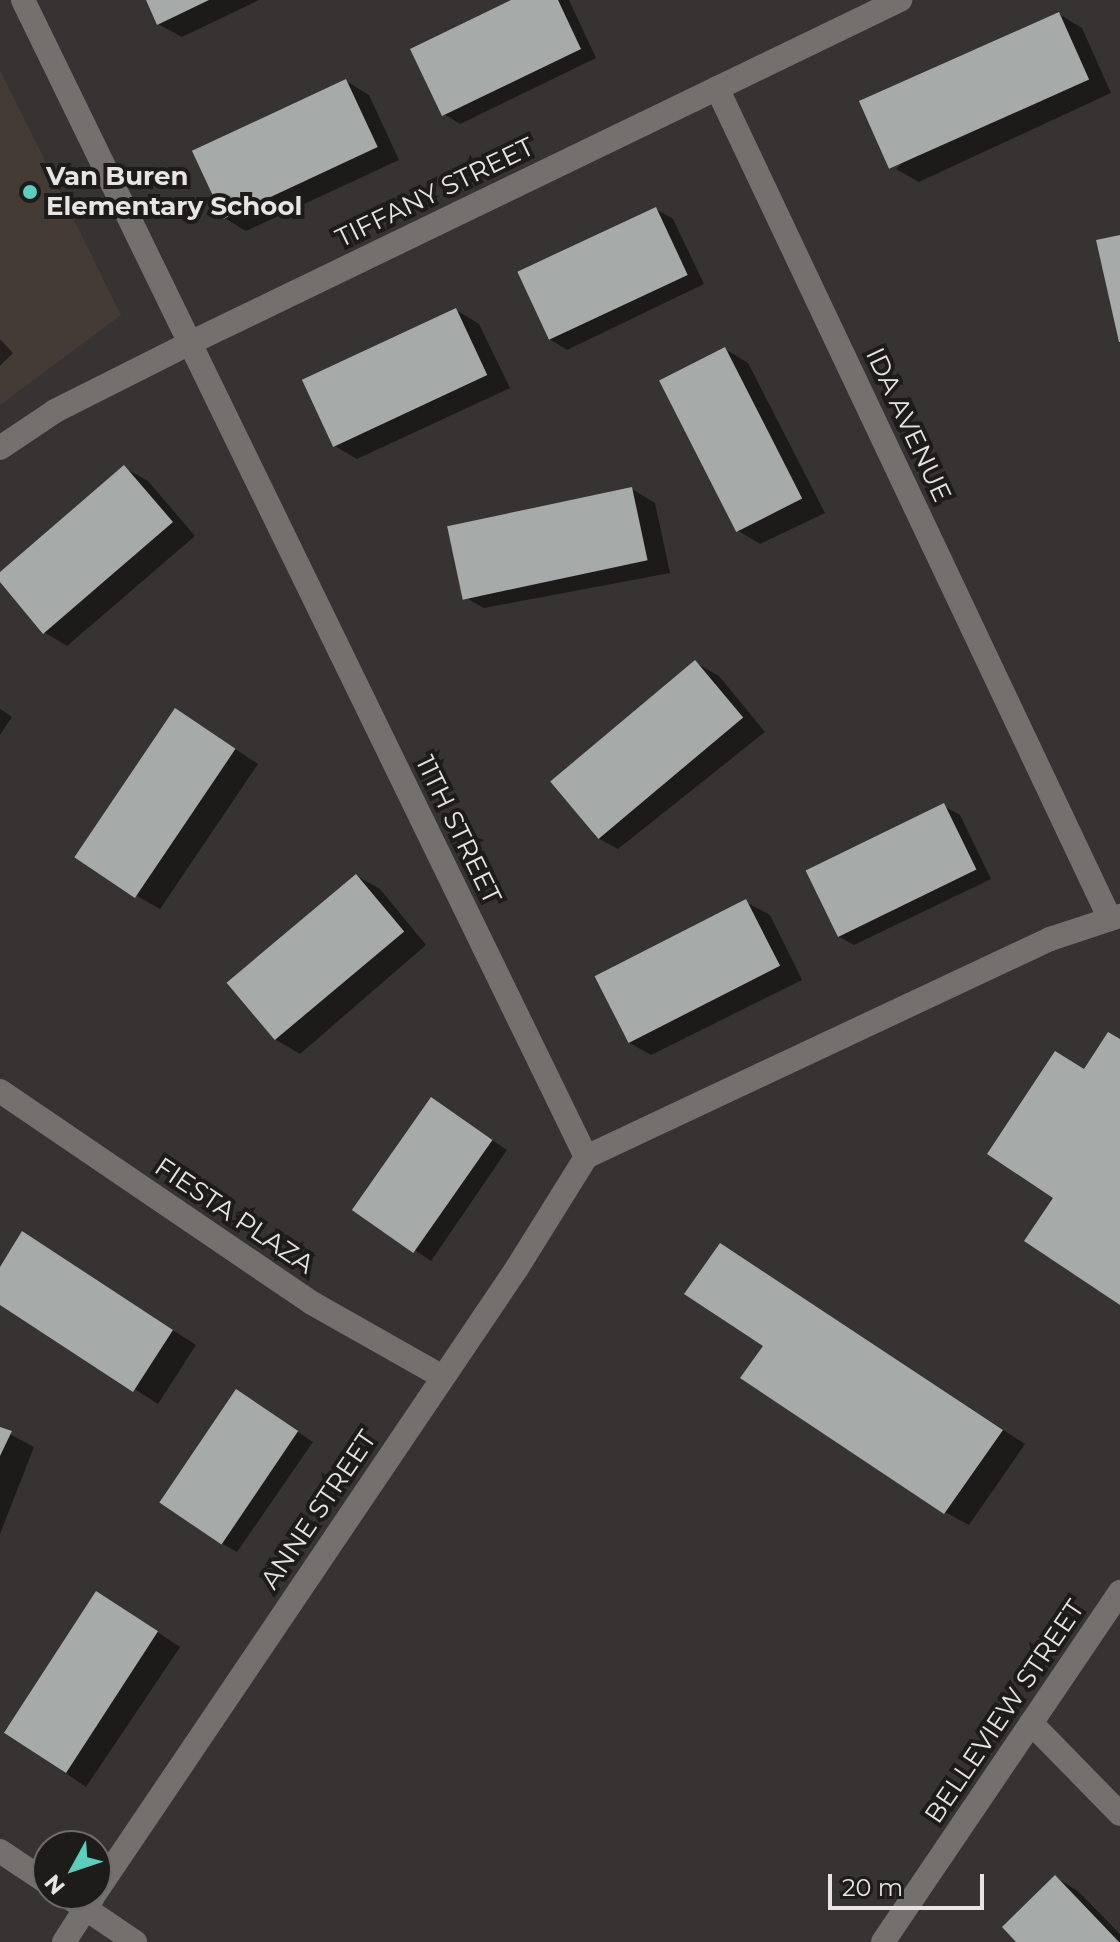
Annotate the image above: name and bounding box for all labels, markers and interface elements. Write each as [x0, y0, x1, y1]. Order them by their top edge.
street label: TIFFANY STREET [331, 131, 539, 255]
place label: Van Buren Elementary School [46, 161, 302, 222]
marker: Van Buren Elementary School [21, 183, 39, 201]
street label: IDA AVENUE [859, 343, 957, 507]
street label: 11TH STREET [409, 751, 507, 909]
street label: FIESTA PLAZA [149, 1151, 319, 1281]
street label: ANNE STREET [255, 1425, 383, 1595]
street label: BELLEVIEW STREET [919, 1595, 1091, 1829]
north arrow [32, 1830, 112, 1910]
scale bar [832, 1858, 988, 1908]
text: N [39, 1869, 71, 1900]
text: 20 m [842, 1873, 903, 1902]

